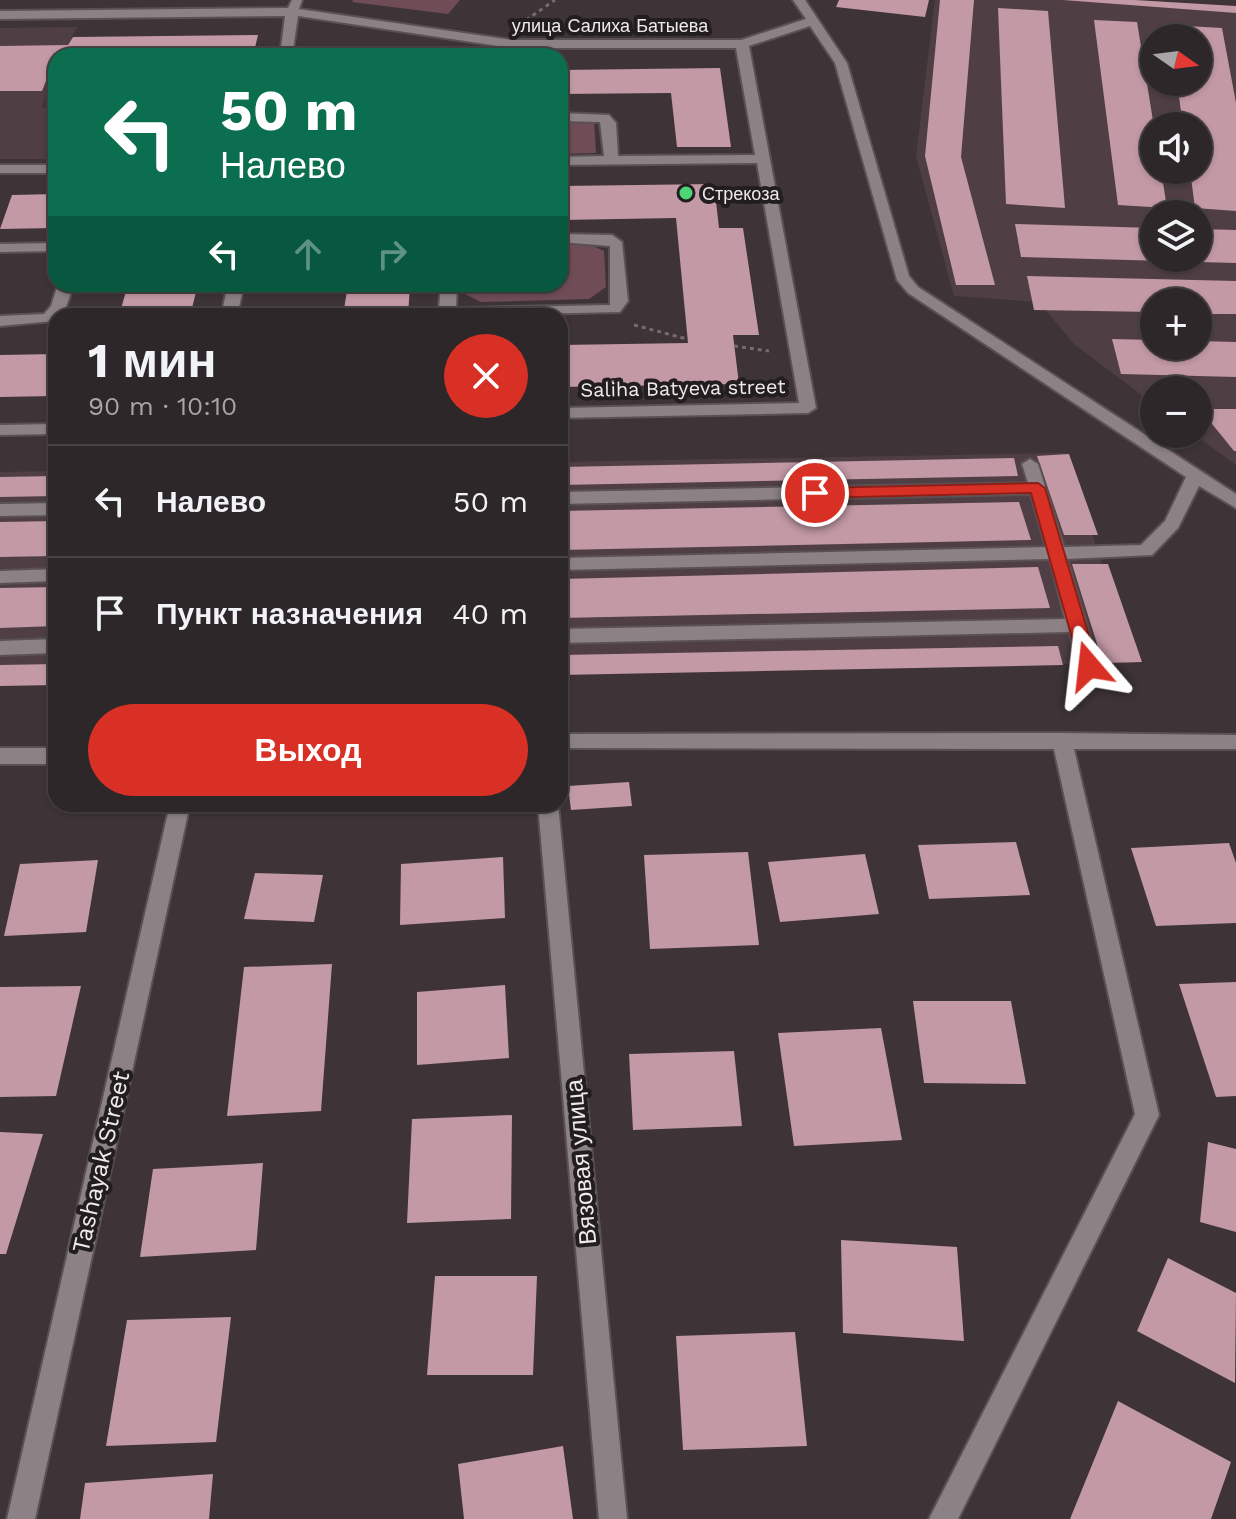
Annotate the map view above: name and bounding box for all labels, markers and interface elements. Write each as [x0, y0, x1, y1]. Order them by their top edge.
street label: улица Салиха Батыева [512, 15, 709, 36]
north arrow [1140, 24, 1212, 96]
map controls [1140, 24, 1212, 448]
text: 50 m [220, 78, 357, 144]
icon: left [88, 80, 192, 184]
button: sound [1140, 112, 1212, 184]
text: Налево [220, 145, 346, 187]
place label: Стрекоза [702, 183, 780, 204]
marker: Стрекоза [677, 184, 695, 202]
button: layers [1140, 200, 1212, 272]
icon: left [202, 232, 246, 276]
icon: ahead [286, 232, 330, 276]
icon: right [370, 232, 414, 276]
button: + [1140, 288, 1212, 360]
text: 1 мин [88, 332, 216, 389]
button: close [444, 334, 528, 418]
street label: Saliha Batyeva street [580, 374, 786, 402]
button: − [1140, 376, 1212, 448]
text: 90 m · 10:10 [88, 391, 237, 421]
pin [781, 459, 849, 527]
icon: arrive [793, 471, 837, 515]
icon: left [88, 479, 132, 523]
text: Налево [156, 484, 266, 519]
text: 50 m [453, 484, 528, 519]
icon: arrive [88, 591, 132, 635]
text: Пункт назначения [156, 596, 423, 631]
text: 40 m [452, 596, 528, 631]
position arrow [1047, 624, 1131, 708]
button: Выход [88, 704, 528, 796]
street label: Tashayak Street [67, 1069, 135, 1255]
street label: Вязовая улица [560, 1078, 602, 1246]

